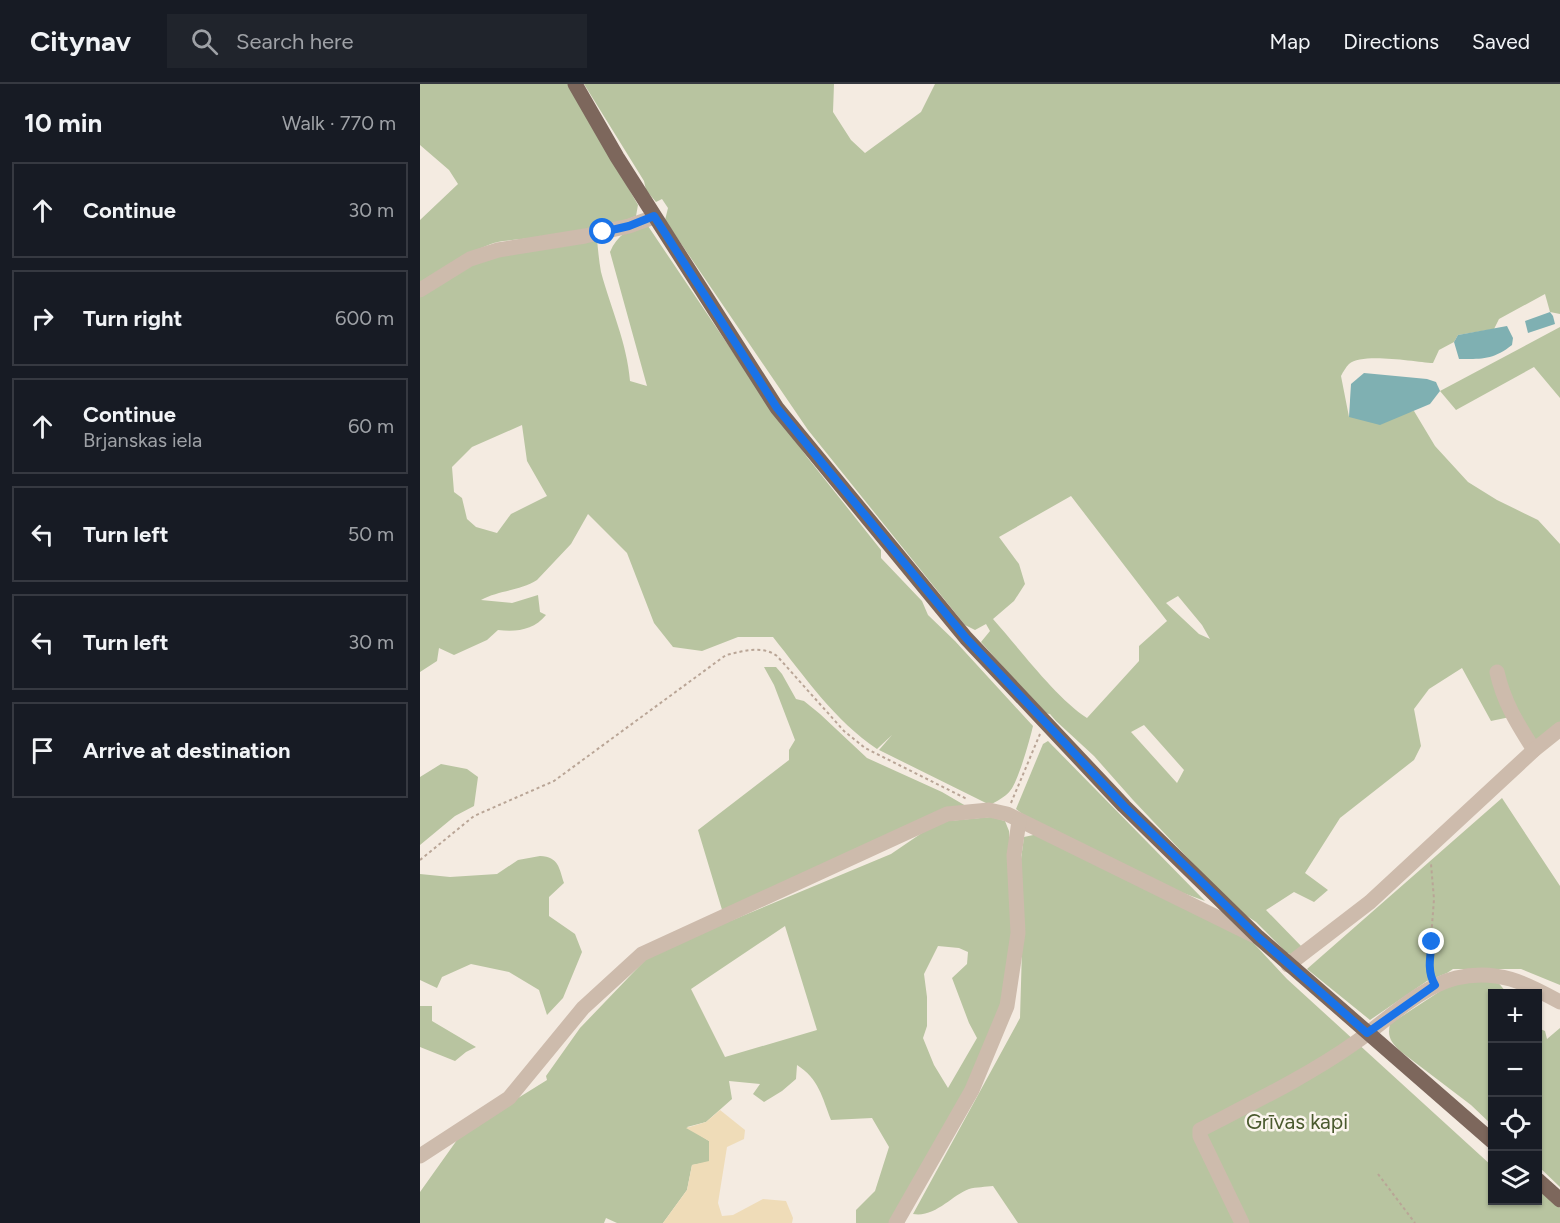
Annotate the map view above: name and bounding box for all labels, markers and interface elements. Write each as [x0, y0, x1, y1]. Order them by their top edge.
search box [167, 14, 587, 68]
text: Citynav [30, 24, 131, 58]
icon: search [188, 25, 221, 58]
text: Search here [236, 28, 354, 55]
text: Map [1269, 29, 1310, 54]
text: Directions [1343, 29, 1439, 54]
text: Saved [1472, 29, 1530, 54]
text: 10 min [24, 107, 102, 139]
text: Walk · 770 m [282, 111, 396, 135]
icon: ahead [26, 194, 59, 227]
text: Continue [83, 197, 176, 224]
text: 30 m [348, 198, 394, 222]
route start [589, 218, 615, 244]
icon: right [26, 302, 59, 335]
text: Turn right [83, 305, 182, 332]
text: 600 m [335, 306, 394, 330]
text: Continue [83, 401, 176, 428]
icon: ahead [26, 410, 59, 443]
text: 60 m [348, 414, 394, 438]
text: Brjanskas iela [83, 428, 202, 452]
icon: left [26, 518, 59, 551]
text: Turn left [83, 521, 169, 548]
text: 50 m [348, 522, 394, 546]
icon: left [26, 626, 59, 659]
text: Turn left [83, 629, 169, 656]
text: 30 m [348, 630, 394, 654]
icon: arrive [26, 734, 59, 767]
text: Arrive at destination [83, 737, 291, 764]
route end [1418, 928, 1444, 954]
map controls [1488, 989, 1542, 1205]
button: + [1488, 989, 1542, 1043]
button: − [1488, 1043, 1542, 1097]
button: locate [1488, 1097, 1542, 1151]
park label: Grīvas kapi [1246, 1109, 1348, 1134]
button: layers [1488, 1151, 1542, 1205]

